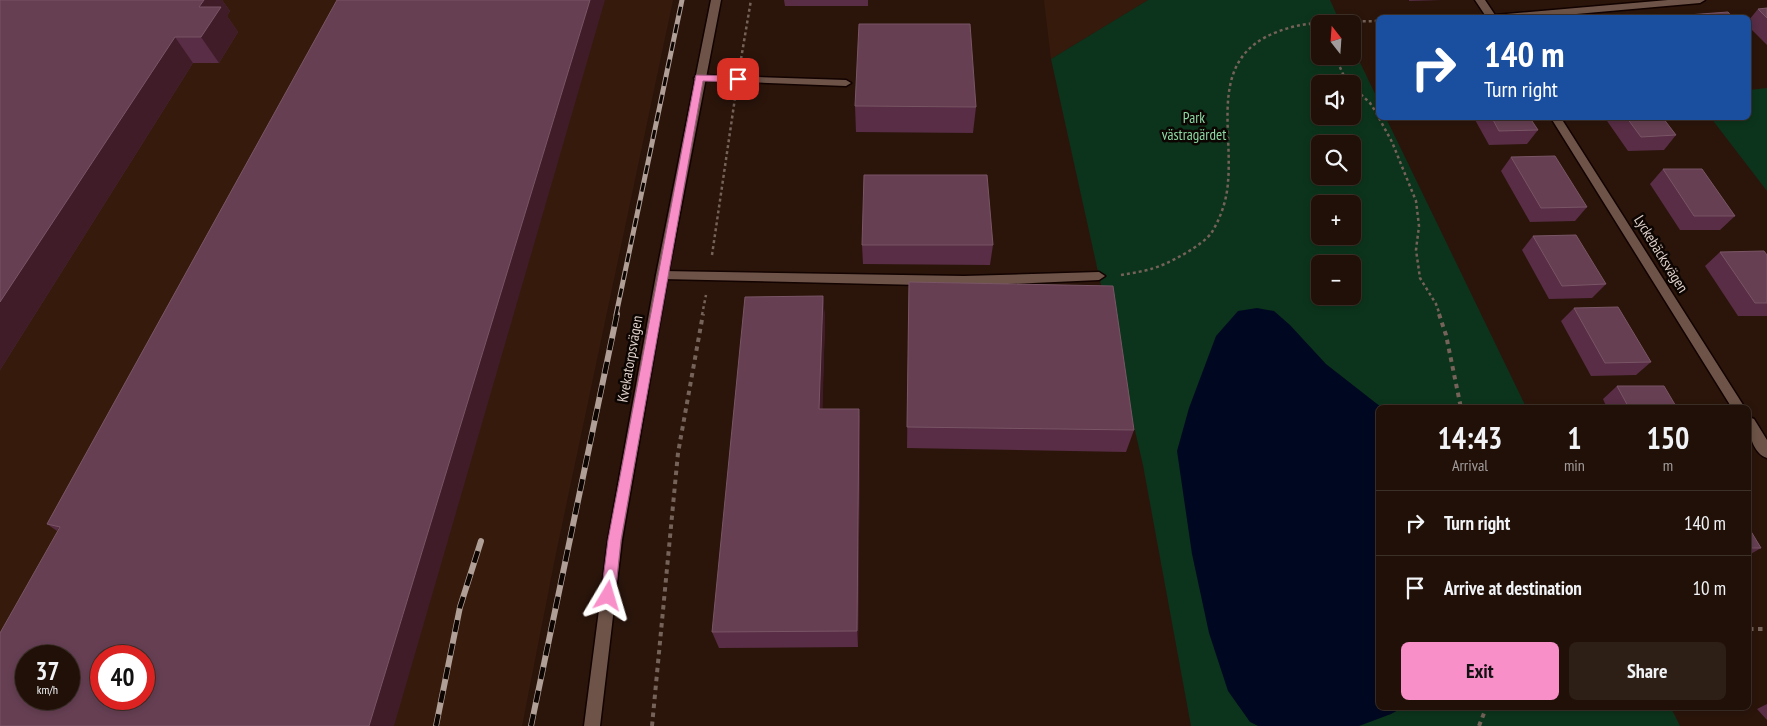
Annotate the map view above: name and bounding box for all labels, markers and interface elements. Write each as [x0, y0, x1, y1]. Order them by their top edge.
north arrow [1311, 15, 1361, 65]
map controls [1311, 15, 1361, 305]
text: 140 m [1484, 31, 1565, 77]
icon: right [1401, 35, 1466, 100]
pin [717, 58, 759, 100]
icon: arrive [724, 65, 752, 93]
button: sound [1311, 75, 1361, 125]
text: Turn right [1484, 75, 1558, 103]
park label: Park västragärdet [1162, 108, 1226, 144]
button: search [1311, 135, 1361, 185]
button: + [1311, 195, 1361, 245]
street label: Lyckebäcksvägen [1630, 211, 1693, 296]
button: − [1311, 255, 1361, 305]
street label: Kvekatorpsvägen [613, 314, 646, 404]
text: 14:43 [1438, 418, 1502, 457]
text: 1 [1567, 418, 1582, 457]
text: 150 [1646, 418, 1689, 457]
text: Arrival [1452, 455, 1488, 475]
text: min [1564, 455, 1585, 475]
text: m [1663, 455, 1673, 475]
icon: right [1401, 509, 1429, 537]
text: Turn right [1444, 511, 1510, 535]
text: 140 m [1684, 511, 1726, 535]
position arrow [581, 569, 633, 621]
icon: arrive [1401, 574, 1429, 602]
text: Arrive at destination [1444, 576, 1582, 600]
text: 10 m [1693, 576, 1726, 600]
button: Exit [1401, 642, 1559, 700]
button: Share [1569, 642, 1726, 700]
speed limit sign: 40 [90, 645, 155, 710]
text: 37 [36, 655, 59, 687]
text: km/h [37, 682, 58, 697]

